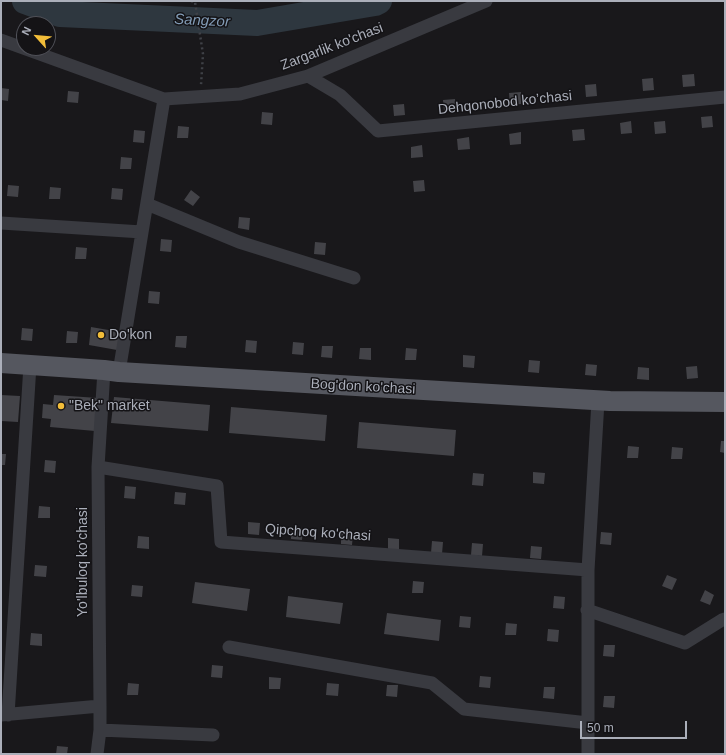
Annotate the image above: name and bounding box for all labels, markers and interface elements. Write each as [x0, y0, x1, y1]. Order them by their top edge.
water label: Sangzor [174, 11, 230, 31]
north arrow [16, 16, 56, 56]
street label: Zargarlik ko'chasi [278, 20, 386, 74]
text: N [19, 25, 33, 37]
street label: Dehqonobod ko’chasi [437, 88, 573, 118]
place label: Do'kon [109, 327, 152, 343]
marker: Do'kon [96, 330, 106, 340]
street label: Bog'don ko'chasi [310, 376, 416, 398]
place label: "Bek" market [69, 398, 150, 414]
marker: "Bek" market [56, 401, 66, 411]
street label: Yo'lbuloq ko'chasi [75, 507, 91, 617]
street label: Qipchoq ko'chasi [264, 521, 372, 545]
scale bar [582, 713, 689, 739]
text: 50 m [587, 721, 614, 735]

